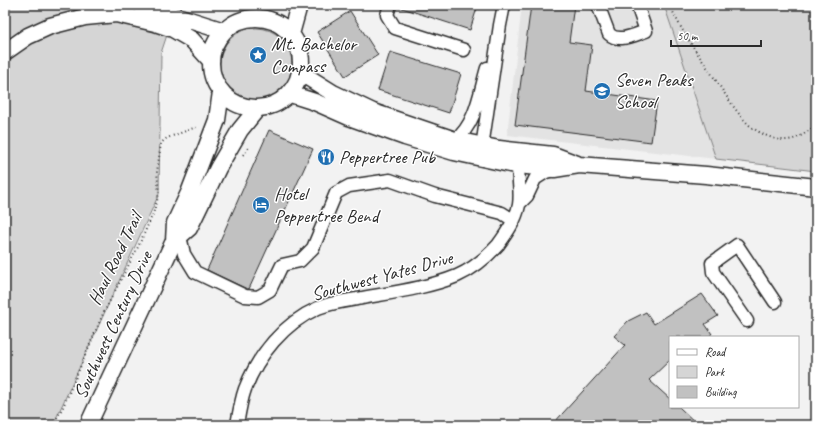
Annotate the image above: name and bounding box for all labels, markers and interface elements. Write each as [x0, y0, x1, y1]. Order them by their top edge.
scale bar [671, 22, 761, 48]
text: 50 m [677, 28, 699, 44]
place label: Mt. Bachelor Compass [271, 32, 358, 78]
place icon: Mt. Bachelor Compass [248, 45, 268, 65]
place label: Seven Peaks School [615, 68, 695, 114]
school or university icon: Seven Peaks School [592, 81, 612, 101]
place label: Peppertree Pub [339, 145, 437, 169]
restaurant icon: Peppertree Pub [316, 147, 336, 167]
place label: Hotel Peppertree Bend [274, 182, 382, 228]
hotel icon: Hotel Peppertree Bend [251, 195, 271, 215]
street label: Haul Road Trail [82, 206, 149, 309]
street label: Southwest Yates Drive [309, 245, 457, 306]
street label: Southwest Century Drive [68, 246, 158, 403]
legend [669, 336, 799, 408]
text: Road [705, 344, 727, 360]
text: Park [705, 364, 726, 380]
text: Building [705, 384, 737, 400]

